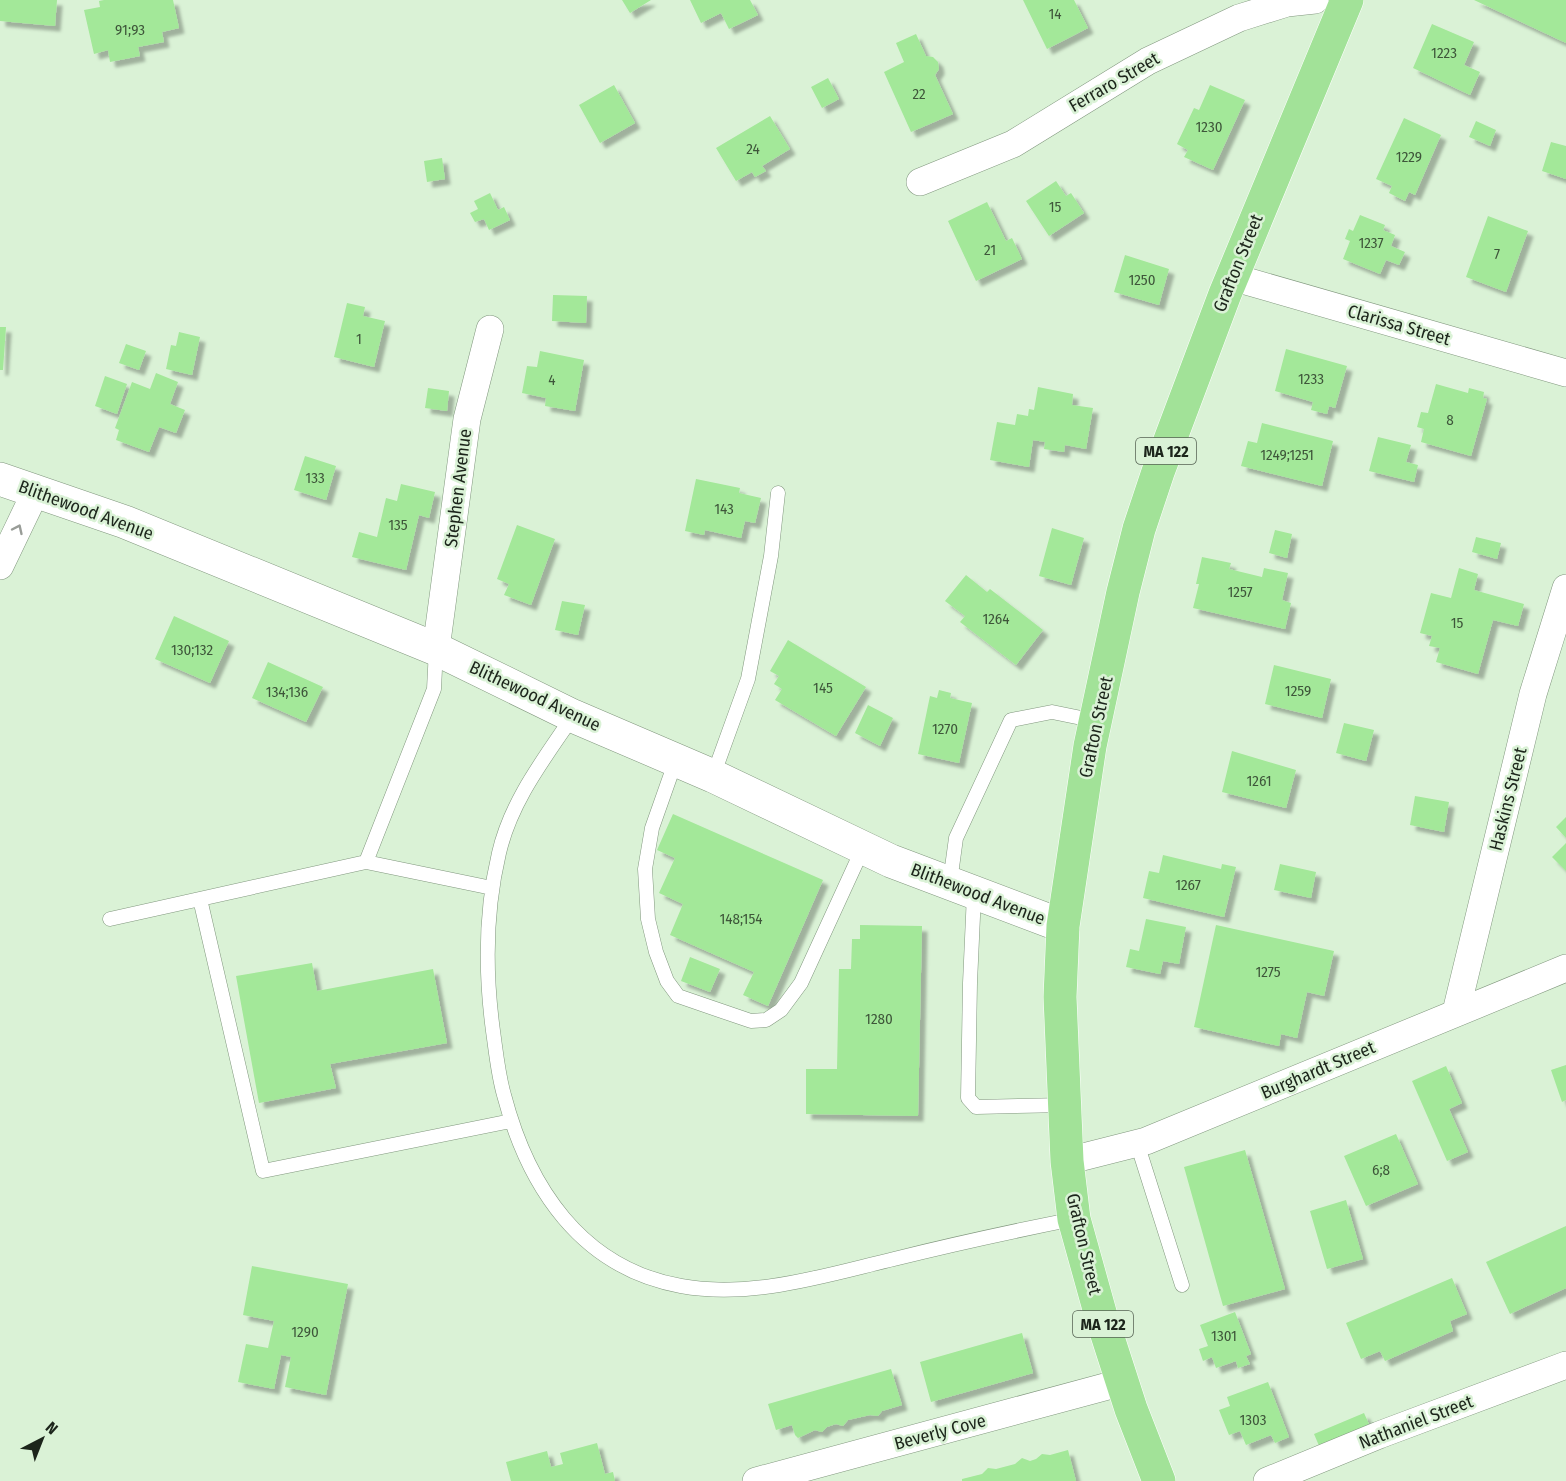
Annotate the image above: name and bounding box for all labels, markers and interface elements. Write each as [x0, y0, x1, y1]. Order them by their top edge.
house number: 14 [1048, 5, 1062, 23]
house number: 91;93 [115, 21, 145, 39]
house number: 1223 [1431, 44, 1457, 62]
street label: Ferraro Street [1065, 47, 1163, 117]
house number: 22 [912, 85, 926, 103]
house number: 1230 [1195, 118, 1223, 136]
house number: 24 [746, 140, 760, 158]
house number: 1229 [1396, 148, 1422, 166]
house number: 15 [1049, 198, 1061, 216]
street label: Grafton Street [1208, 211, 1268, 315]
house number: 1237 [1358, 234, 1384, 252]
house number: 21 [984, 241, 996, 259]
house number: 7 [1494, 245, 1500, 263]
house number: 1250 [1128, 271, 1156, 289]
street label: Clarissa Street [1345, 300, 1453, 350]
house number: 1 [356, 330, 362, 348]
house number: 1233 [1298, 370, 1324, 388]
house number: 4 [548, 371, 556, 389]
house number: 8 [1446, 411, 1454, 429]
street label: Stephen Avenue [440, 427, 476, 548]
road number: MA 122 [1136, 438, 1196, 464]
house number: 1249;1251 [1260, 446, 1314, 464]
house number: 133 [305, 469, 325, 487]
street label: Blithewood Avenue [15, 475, 157, 545]
house number: 143 [714, 500, 734, 518]
house number: 135 [388, 516, 408, 534]
one-way arrow [10, 524, 22, 535]
house number: 1257 [1227, 583, 1253, 601]
house number: 1264 [982, 610, 1010, 628]
house number: 15 [1451, 614, 1463, 632]
house number: 130;132 [171, 641, 213, 659]
street label: Blithewood Avenue [466, 656, 604, 736]
street label: Grafton Street [1074, 674, 1118, 780]
house number: 145 [813, 679, 833, 697]
house number: 1259 [1285, 682, 1311, 700]
house number: 134;136 [266, 683, 308, 701]
house number: 1270 [932, 720, 958, 738]
street label: Haskins Street [1485, 745, 1532, 853]
house number: 1261 [1246, 772, 1272, 790]
street label: Blithewood Avenue [908, 858, 1048, 930]
house number: 1267 [1175, 876, 1201, 894]
house number: 148;154 [719, 910, 763, 928]
house number: 1275 [1255, 963, 1281, 981]
house number: 1280 [865, 1010, 893, 1028]
street label: Burghardt Street [1258, 1036, 1378, 1104]
house number: 6;8 [1372, 1161, 1390, 1179]
street label: Grafton Street [1062, 1191, 1106, 1297]
road number: MA 122 [1073, 1311, 1133, 1337]
house number: 1290 [291, 1323, 319, 1341]
house number: 1301 [1211, 1327, 1237, 1345]
street label: Nathaniel Street [1356, 1390, 1476, 1454]
north arrow [12, 1409, 72, 1469]
street label: Beverly Cove [892, 1409, 988, 1455]
house number: 1303 [1239, 1411, 1267, 1429]
text: N [42, 1418, 62, 1438]

